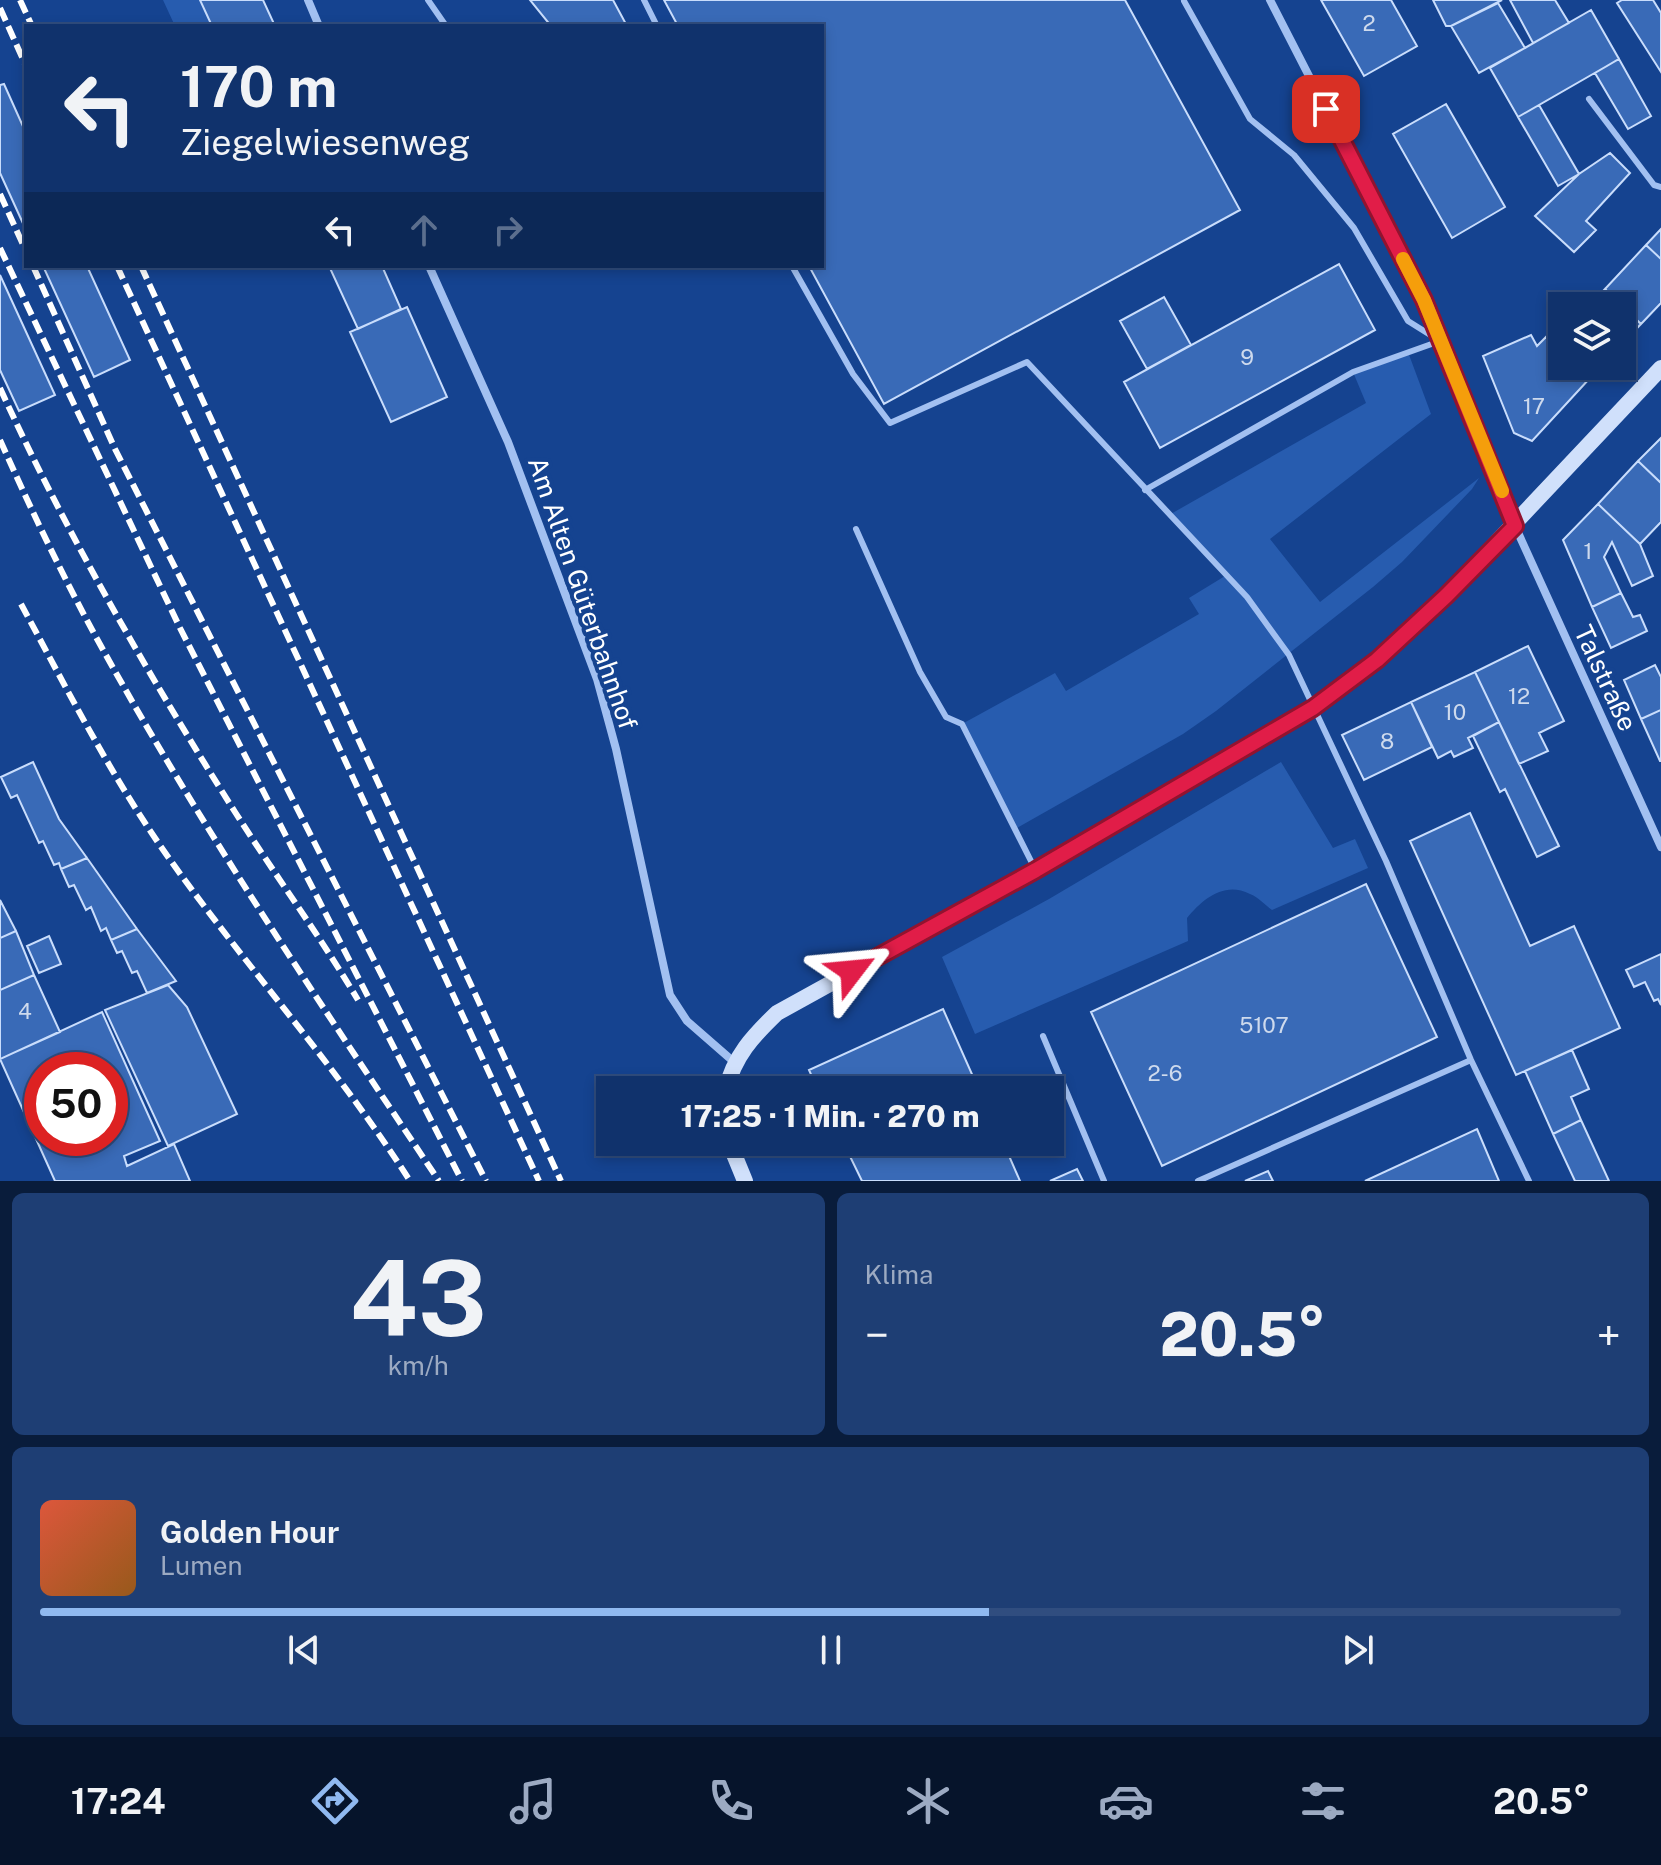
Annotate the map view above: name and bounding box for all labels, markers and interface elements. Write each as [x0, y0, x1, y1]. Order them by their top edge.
house number: 2 [1362, 10, 1376, 36]
text: 170 m [180, 54, 337, 120]
icon: left [48, 56, 152, 160]
pin [1292, 75, 1360, 143]
icon: arrive [1304, 87, 1348, 131]
text: Ziegelwiesenweg [180, 121, 470, 163]
icon: left [318, 208, 362, 252]
icon: ahead [402, 208, 446, 252]
icon: right [486, 208, 530, 252]
map controls [1548, 292, 1636, 380]
button: layers [1548, 292, 1636, 380]
house number: 9 [1240, 344, 1254, 370]
house number: 17 [1523, 393, 1545, 419]
street label: Am Alten Güterbahnhof [522, 453, 644, 733]
house number: 1 [1584, 538, 1592, 564]
street label: Talstraße [1568, 620, 1644, 736]
house number: 12 [1508, 683, 1530, 709]
house number: 10 [1444, 699, 1466, 725]
house number: 8 [1380, 728, 1394, 754]
position arrow [810, 929, 894, 1013]
house number: 4 [18, 998, 32, 1024]
house number: 5107 [1239, 1012, 1289, 1038]
speed limit sign: 50 [24, 1052, 128, 1156]
house number: 2-6 [1147, 1060, 1183, 1086]
text: 17:25 · 1 Min. · 270 m [680, 1098, 980, 1134]
text: 43 [350, 1237, 487, 1359]
text: Klima [865, 1259, 933, 1290]
text: 20.5° [1160, 1299, 1326, 1370]
text: − [865, 1309, 889, 1361]
text: + [1597, 1309, 1621, 1361]
text: km/h [388, 1350, 449, 1381]
text: Golden Hour [160, 1514, 339, 1550]
text: Lumen [160, 1550, 243, 1581]
icon: previous [282, 1628, 326, 1672]
icon: pause [809, 1628, 853, 1672]
icon: next [1336, 1628, 1380, 1672]
icon: directions [307, 1773, 363, 1829]
icon: music [505, 1773, 561, 1829]
icon: phone [703, 1773, 759, 1829]
icon: climate [900, 1773, 956, 1829]
icon: car [1098, 1773, 1154, 1829]
icon: filters [1295, 1773, 1351, 1829]
text: 17:24 [71, 1780, 166, 1822]
text: 20.5° [1493, 1780, 1590, 1822]

